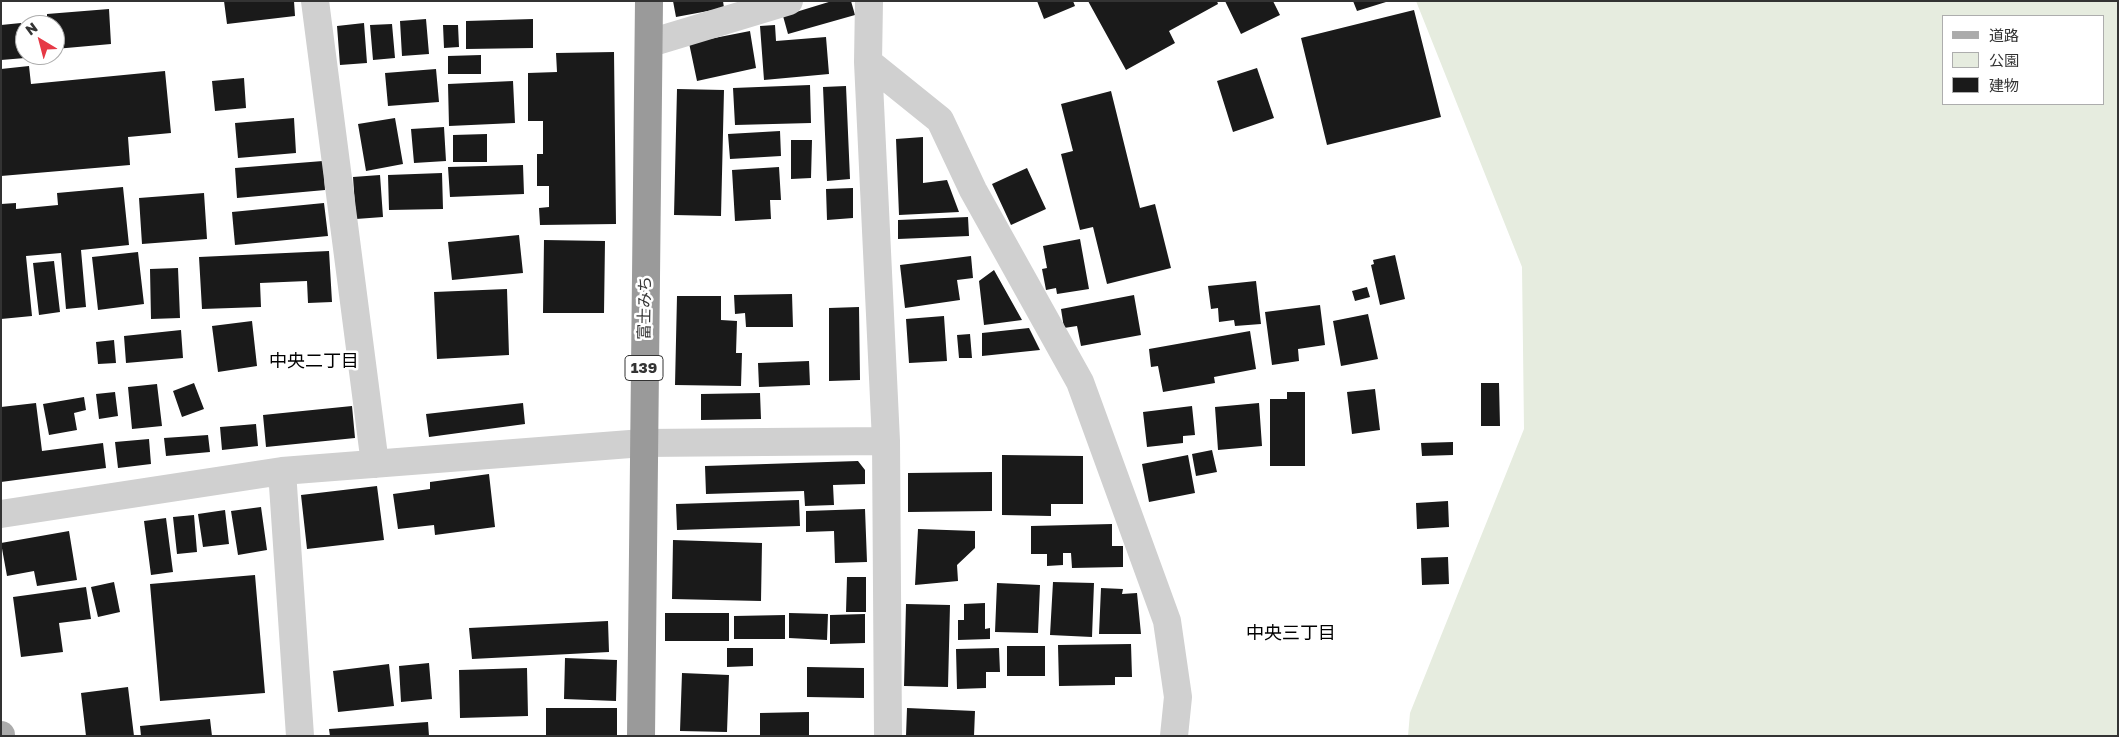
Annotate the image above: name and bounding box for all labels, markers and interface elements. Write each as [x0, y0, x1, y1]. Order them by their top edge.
north arrow [15, 15, 65, 65]
legend [1942, 15, 2104, 105]
text: N [22, 18, 41, 38]
text: 道路 [1989, 26, 2019, 44]
text: 公園 [1989, 51, 2019, 69]
text: 建物 [1989, 76, 2019, 94]
street label: 富士みち [635, 276, 655, 340]
district label: 中央二丁目 [269, 350, 359, 372]
road number: 139 [625, 356, 663, 380]
district label: 中央三丁目 [1246, 622, 1336, 644]

